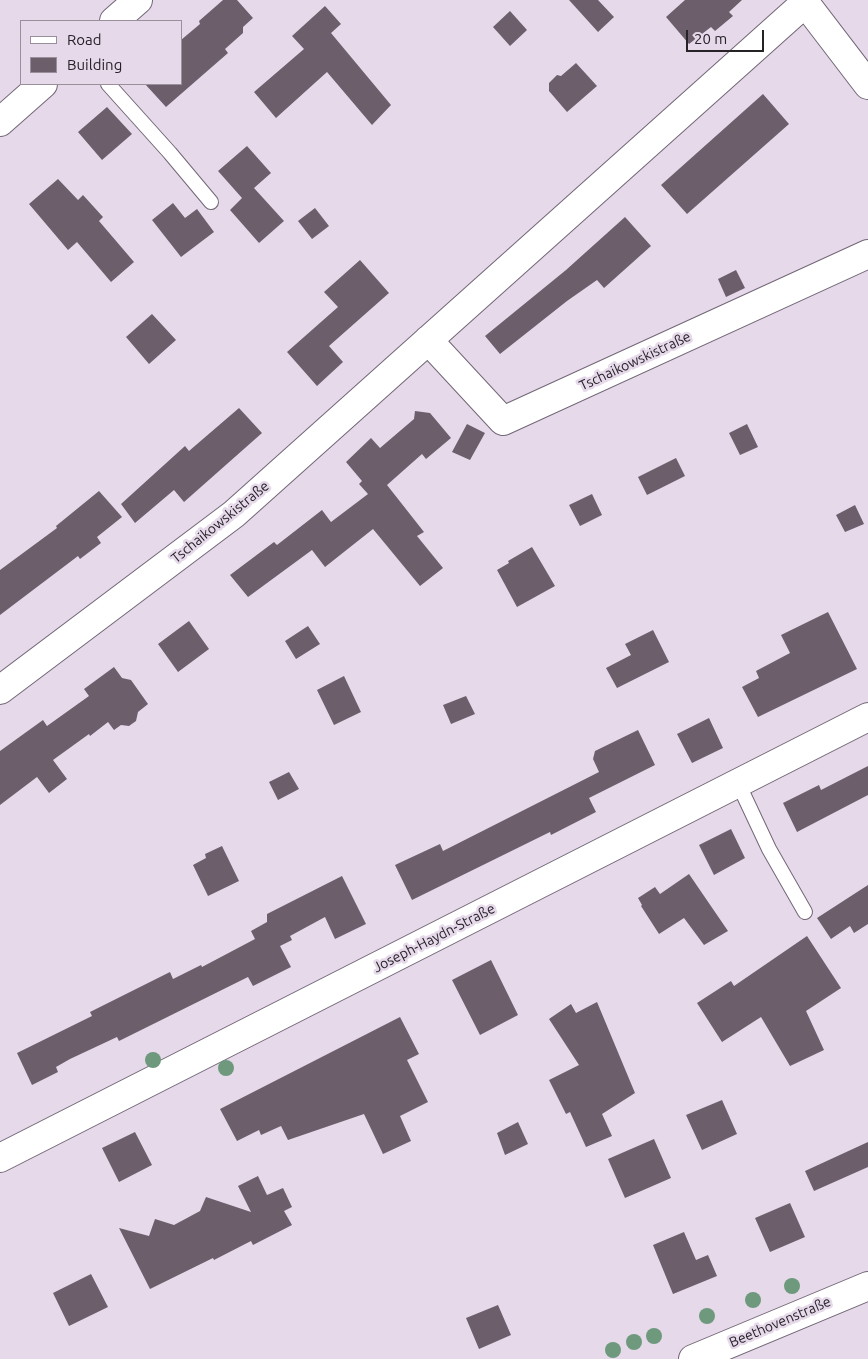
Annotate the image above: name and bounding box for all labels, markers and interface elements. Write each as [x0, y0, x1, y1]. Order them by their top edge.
legend [20, 20, 182, 85]
scale bar [688, 20, 766, 52]
text: 20 m [694, 30, 727, 47]
text: Road [67, 31, 102, 48]
text: Building [67, 56, 122, 73]
street label: Tschaikowskistraße [577, 328, 693, 394]
street label: Tschaikowskistraße [168, 477, 272, 567]
street label: Joseph-Haydn-Straße [370, 900, 498, 976]
street label: Beethovenstraße [727, 1293, 833, 1351]

